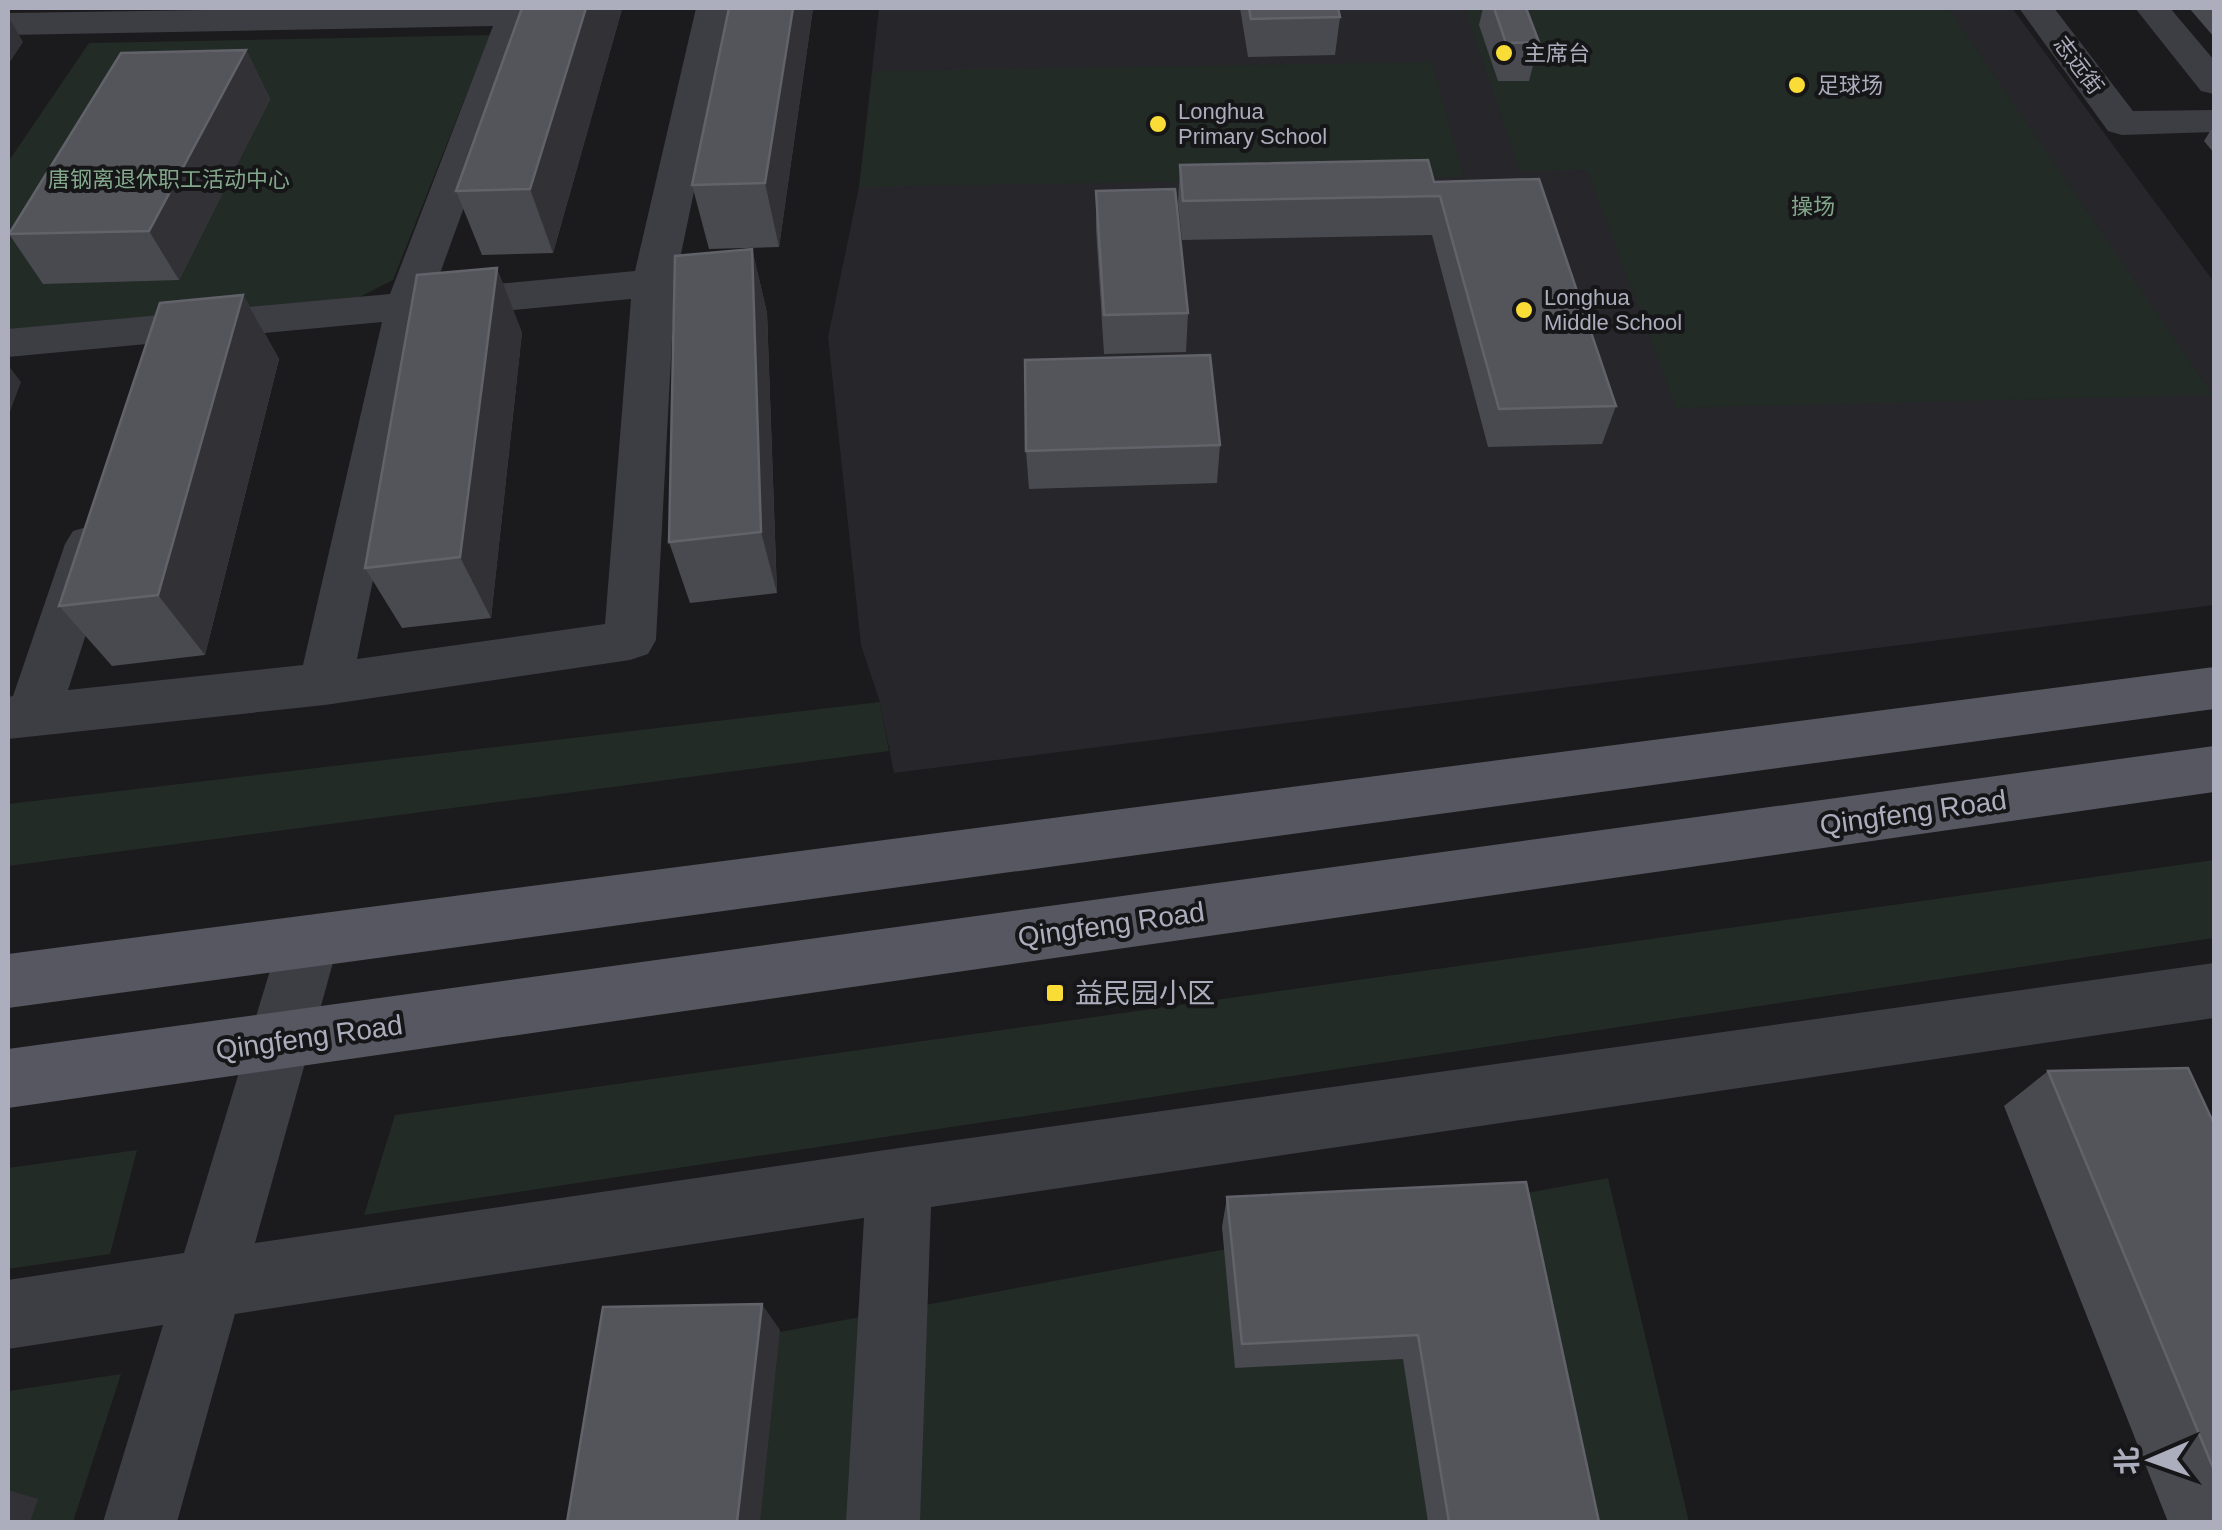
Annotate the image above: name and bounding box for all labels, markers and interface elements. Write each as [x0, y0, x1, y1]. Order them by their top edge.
street label: 志远街 [2049, 31, 2108, 99]
place label: 主席台 [1524, 41, 1590, 66]
marker: 主席台 [1493, 42, 1515, 64]
place label: 足球场 [1817, 73, 1883, 98]
marker: 足球场 [1786, 74, 1808, 96]
place label: Longhua Primary School [1178, 99, 1327, 149]
marker: Longhua Primary School [1147, 113, 1169, 135]
park label: 唐钢离退休职工活动中心 [48, 167, 290, 192]
park label: 操场 [1791, 194, 1835, 219]
place label: Longhua Middle School [1544, 285, 1682, 335]
marker: Longhua Middle School [1513, 299, 1535, 321]
street label: Qingfeng Road [1818, 784, 2008, 841]
street label: Qingfeng Road [1016, 896, 1206, 953]
place label: 益民园小区 [1075, 978, 1215, 1009]
marker: 益民园小区 [1044, 982, 1066, 1004]
street label: Qingfeng Road [214, 1009, 404, 1066]
north arrow [2102, 1410, 2202, 1510]
text: 北 [2112, 1446, 2143, 1475]

